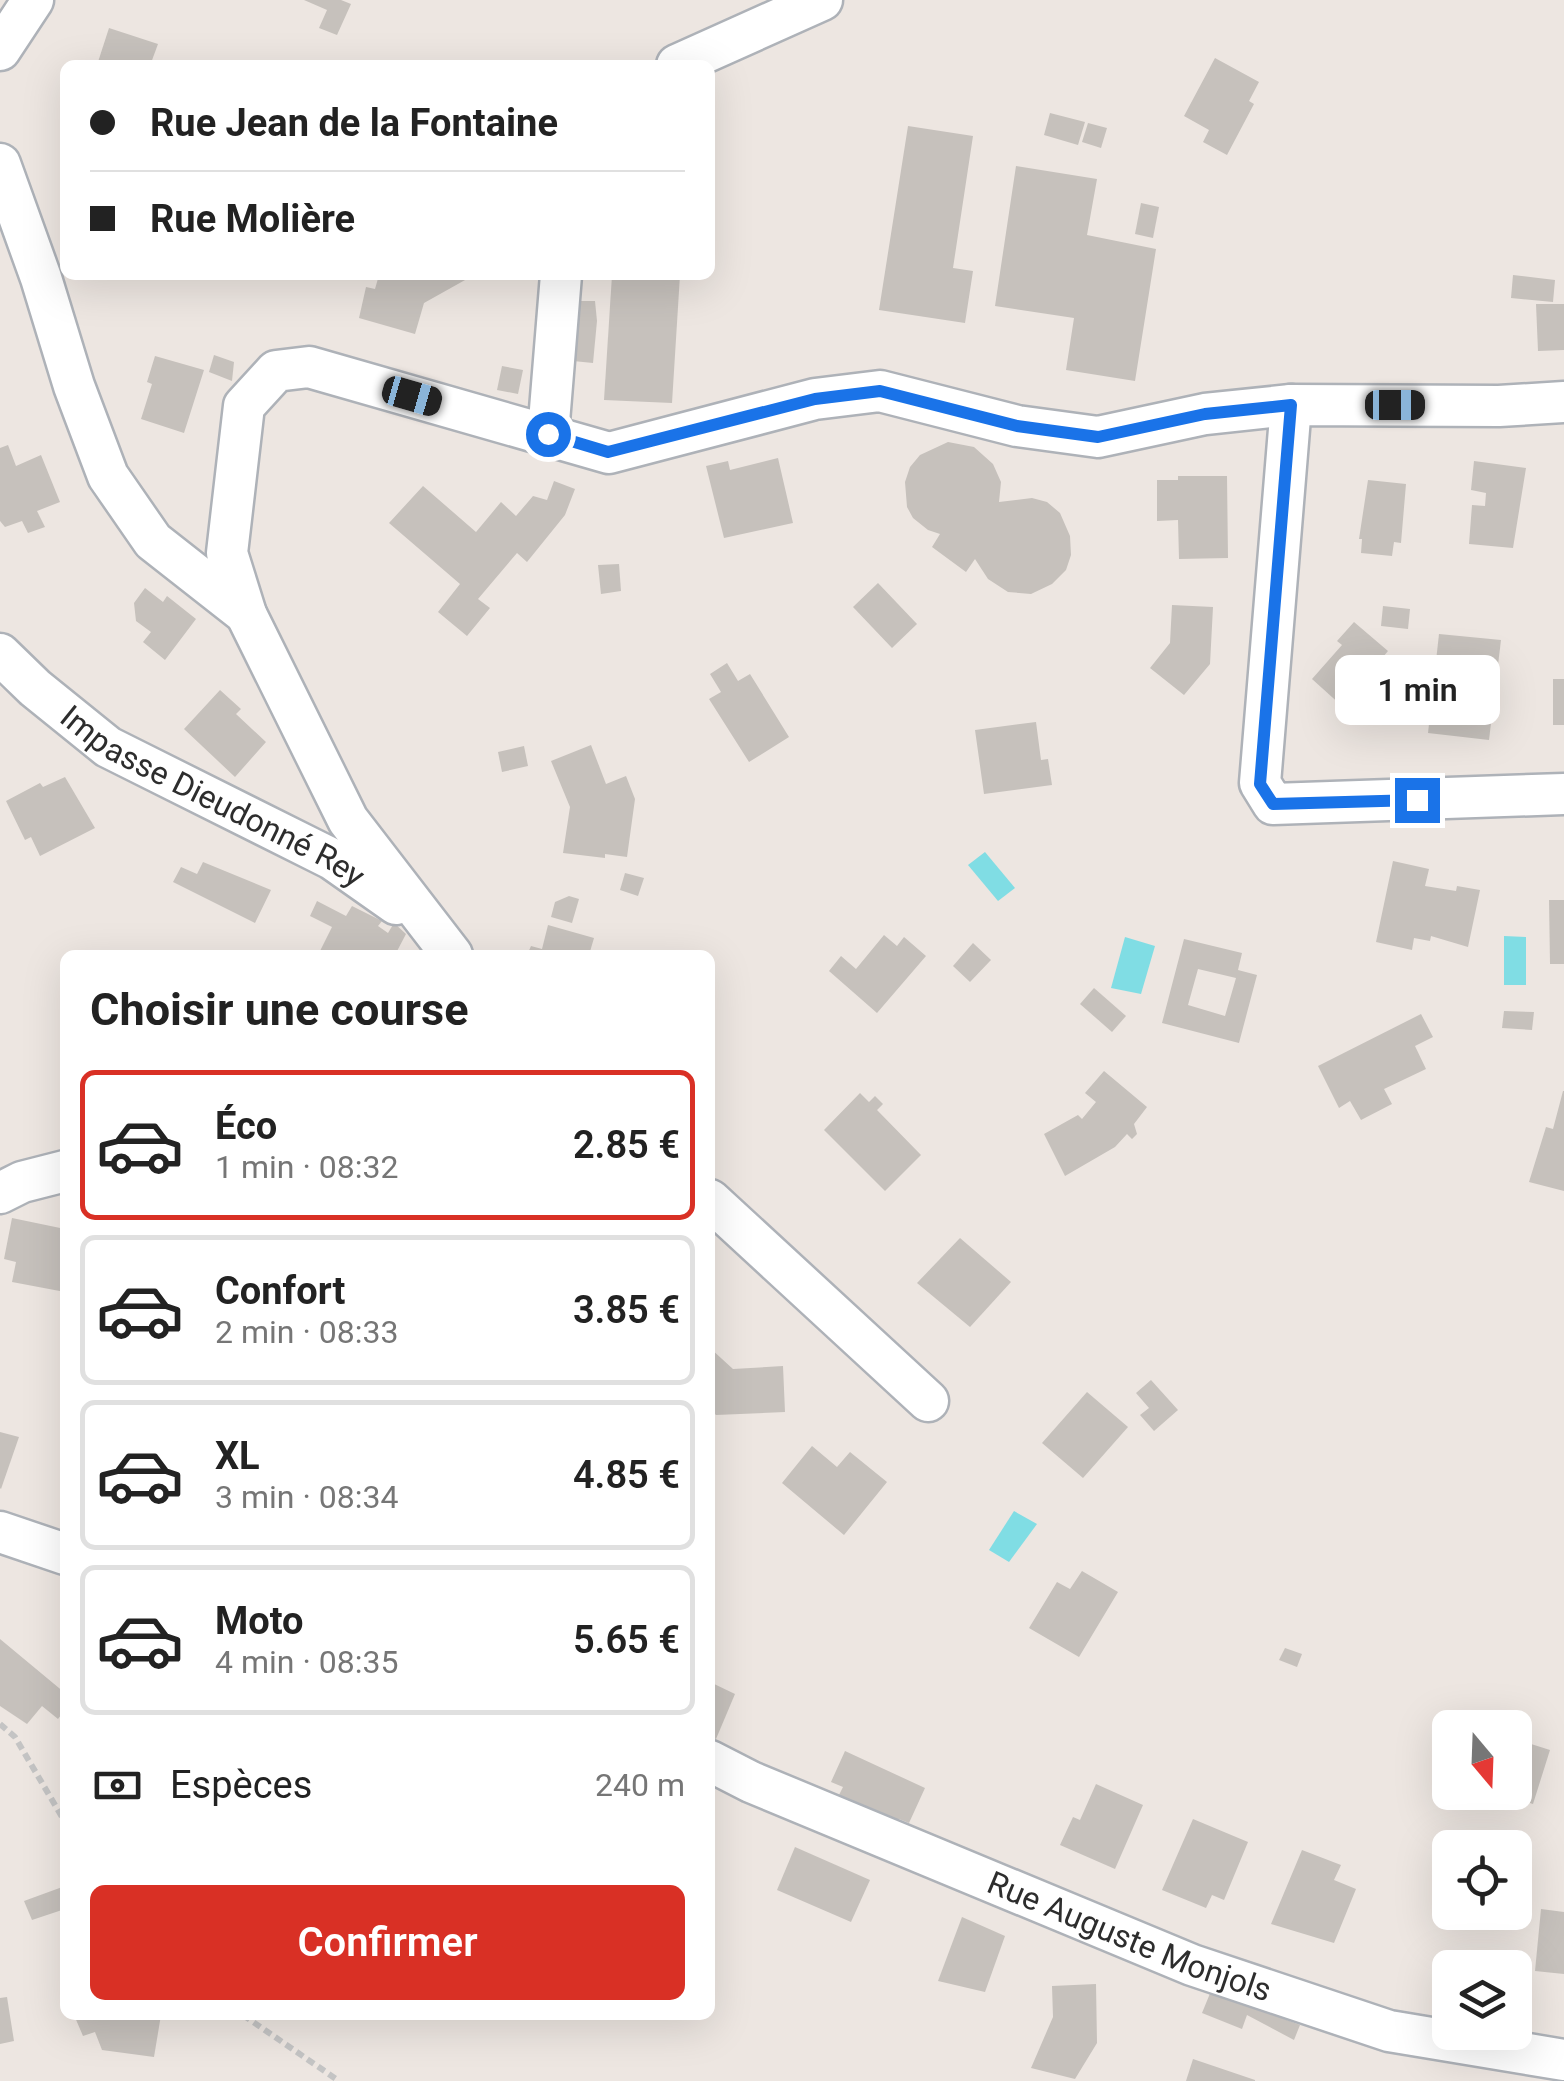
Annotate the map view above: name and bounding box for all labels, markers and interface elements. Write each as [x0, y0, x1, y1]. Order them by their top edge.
text: Rue Jean de la Fontaine [150, 101, 558, 145]
text: Rue Molière [150, 197, 355, 241]
car [379, 373, 445, 419]
car [1365, 390, 1425, 420]
route start [526, 412, 571, 457]
callout: 1 min [1334, 655, 1500, 725]
text: 1 min [1377, 671, 1458, 709]
street label: Impasse Dieudonné Rey [53, 697, 372, 895]
route end [1395, 778, 1440, 823]
text: Choisir une course [90, 983, 469, 1036]
icon: car [95, 1100, 185, 1190]
text: Éco [215, 1104, 277, 1148]
text: 2.85 € [573, 1123, 680, 1167]
text: 1 min · 08:32 [215, 1148, 398, 1186]
icon: car [95, 1265, 185, 1355]
text: Confort [215, 1269, 345, 1313]
text: 3.85 € [573, 1288, 680, 1332]
text: 2 min · 08:33 [215, 1313, 398, 1351]
icon: car [95, 1430, 185, 1520]
text: XL [215, 1434, 260, 1478]
text: 4.85 € [573, 1453, 680, 1497]
text: 3 min · 08:34 [215, 1478, 398, 1516]
icon: car [95, 1595, 185, 1685]
text: Moto [215, 1599, 304, 1643]
text: 5.65 € [573, 1618, 680, 1662]
text: 4 min · 08:35 [215, 1643, 398, 1681]
north arrow [1432, 1710, 1532, 1810]
map controls [1432, 1710, 1532, 2050]
icon: cash [90, 1758, 145, 1813]
text: Espèces [170, 1763, 312, 1807]
text: 240 m [595, 1766, 685, 1804]
button: locate [1432, 1830, 1532, 1930]
street label: Rue Auguste Monjols [982, 1863, 1276, 2009]
button: Confirmer [90, 1885, 685, 2000]
button: layers [1432, 1950, 1532, 2050]

